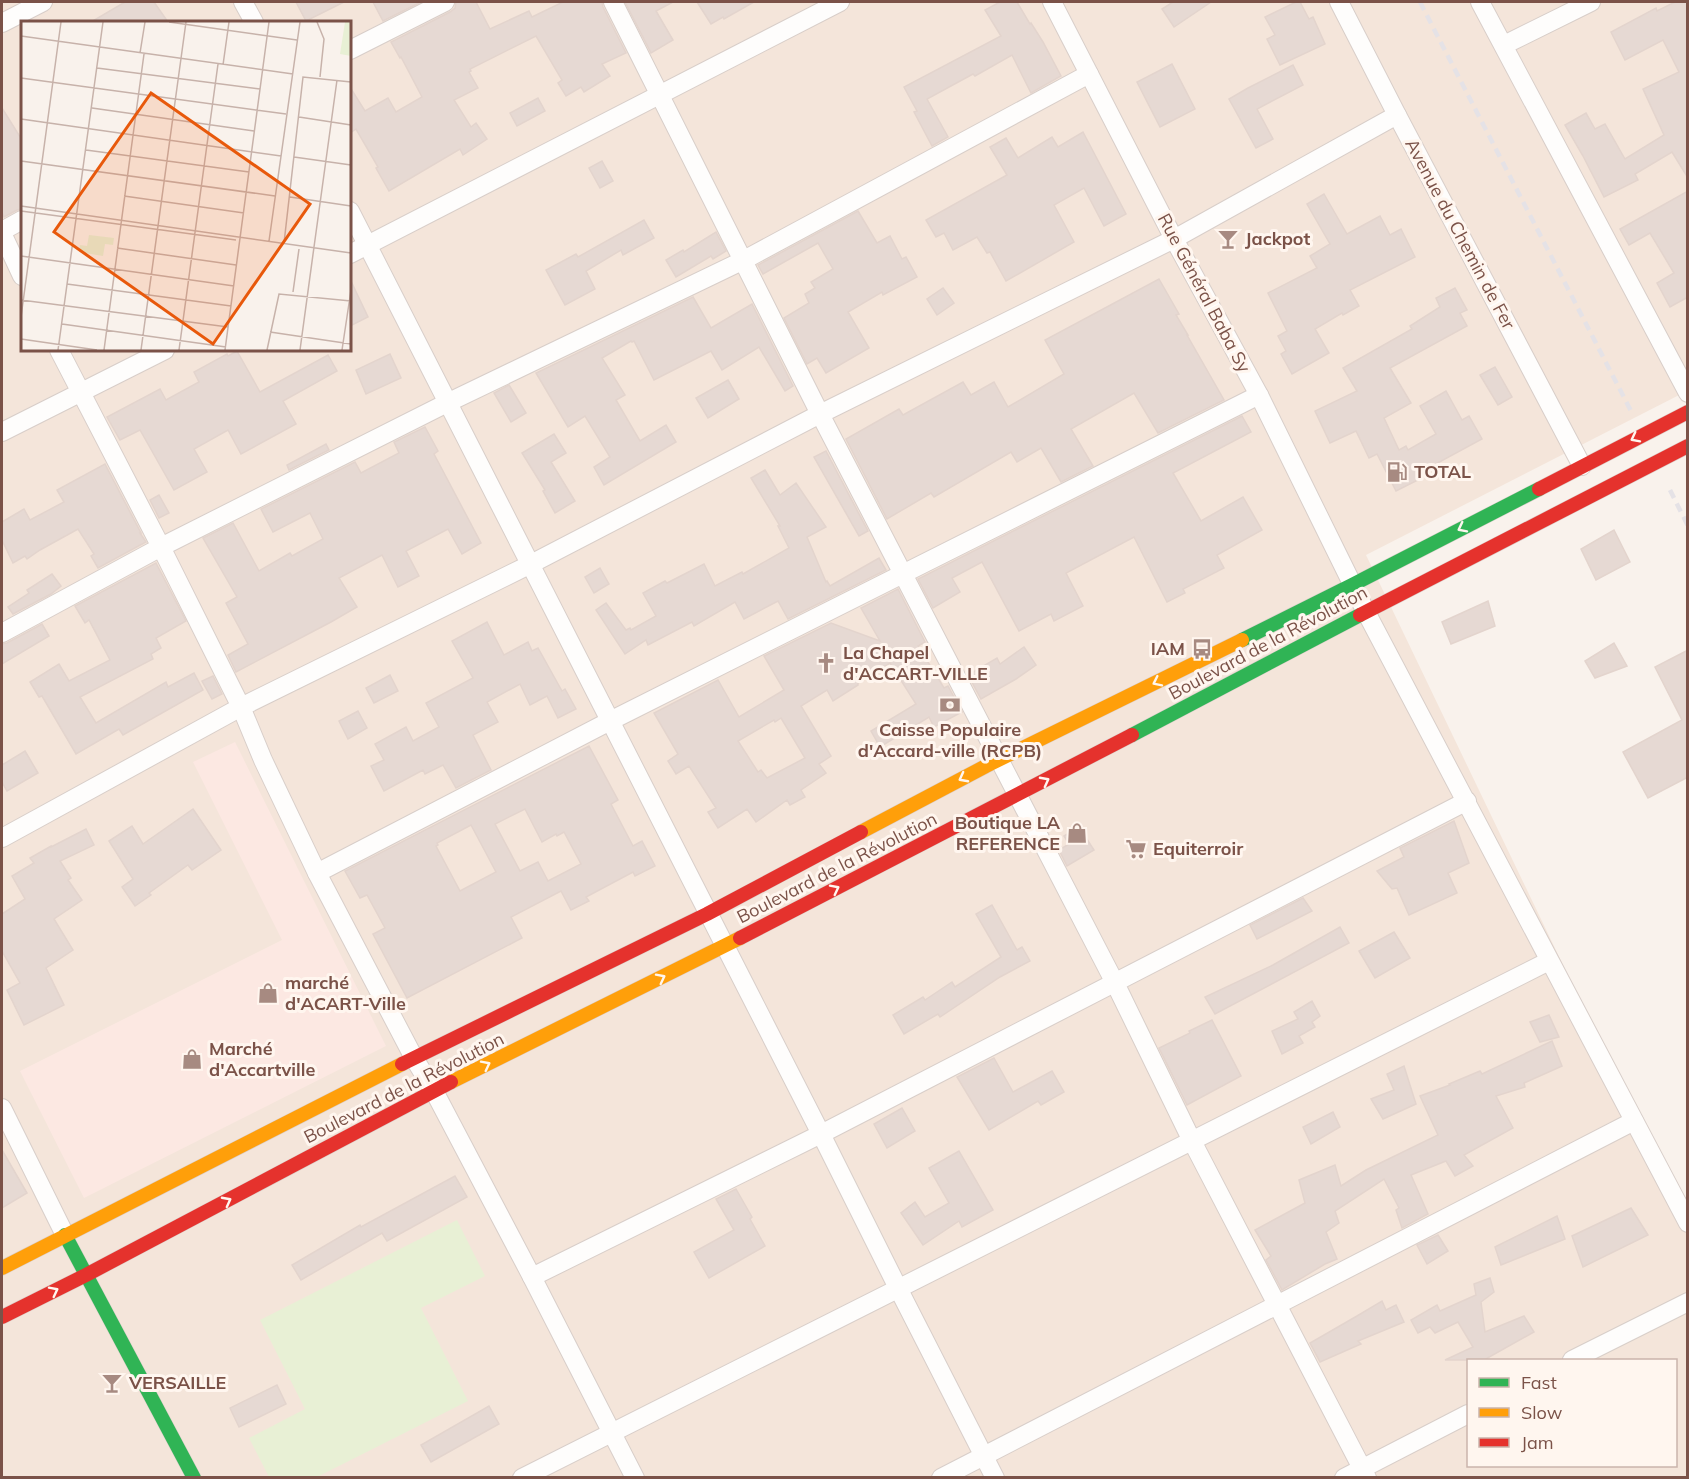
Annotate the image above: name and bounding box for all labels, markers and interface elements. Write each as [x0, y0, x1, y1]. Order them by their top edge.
inset map [21, 21, 351, 351]
street label: Avenue du Chemin de Fer [1400, 134, 1521, 333]
street label: Rue Général Baba Sy [1153, 209, 1256, 377]
bar icon: Jackpot [1216, 227, 1240, 251]
place label: Jackpot [1245, 227, 1310, 250]
one-way arrow [1631, 431, 1642, 443]
fuel station icon: TOTAL [1385, 460, 1409, 484]
place label: TOTAL [1414, 460, 1471, 483]
one-way arrow [1458, 521, 1469, 532]
street label: Boulevard de la Révolution [1164, 580, 1371, 705]
place label: IAM [1151, 637, 1185, 660]
bus stop icon: IAM [1190, 637, 1214, 661]
place label: La Chapel d'ACCART-VILLE [843, 641, 988, 685]
church icon: La Chapel d'ACCART-VILLE [814, 651, 838, 675]
one-way arrow [1152, 674, 1163, 686]
bank icon: Caisse Populaire d'Accard-ville (RCPB) [938, 693, 962, 717]
place label: Caisse Populaire d'Accard-ville (RCPB) [858, 718, 1042, 762]
one-way arrow [959, 771, 970, 782]
one-way arrow [1039, 777, 1050, 788]
street label: Boulevard de la Révolution [733, 807, 941, 928]
place label: Boutique LA REFERENCE [955, 811, 1060, 855]
shop icon: Boutique LA REFERENCE [1065, 821, 1089, 845]
supermarket icon: Equiterroir [1124, 837, 1148, 861]
place label: Equiterroir [1153, 837, 1244, 860]
one-way arrow [828, 885, 839, 896]
place label: marché d'ACART-Ville [285, 971, 406, 1015]
one-way arrow [655, 973, 666, 985]
shop icon: marché d'ACART-Ville [256, 981, 280, 1005]
street label: Boulevard de la Révolution [300, 1027, 508, 1148]
place label: Marché d'Accartville [209, 1037, 315, 1081]
shop icon: Marché d'Accartville [180, 1047, 204, 1071]
one-way arrow [480, 1061, 491, 1072]
one-way arrow [220, 1197, 231, 1208]
one-way arrow [47, 1287, 58, 1298]
legend [1467, 1359, 1677, 1467]
bar icon: VERSAILLE [100, 1371, 124, 1395]
place label: VERSAILLE [128, 1371, 226, 1394]
text: Fast [1521, 1371, 1557, 1394]
text: Slow [1521, 1401, 1563, 1424]
text: Jam [1521, 1431, 1554, 1454]

